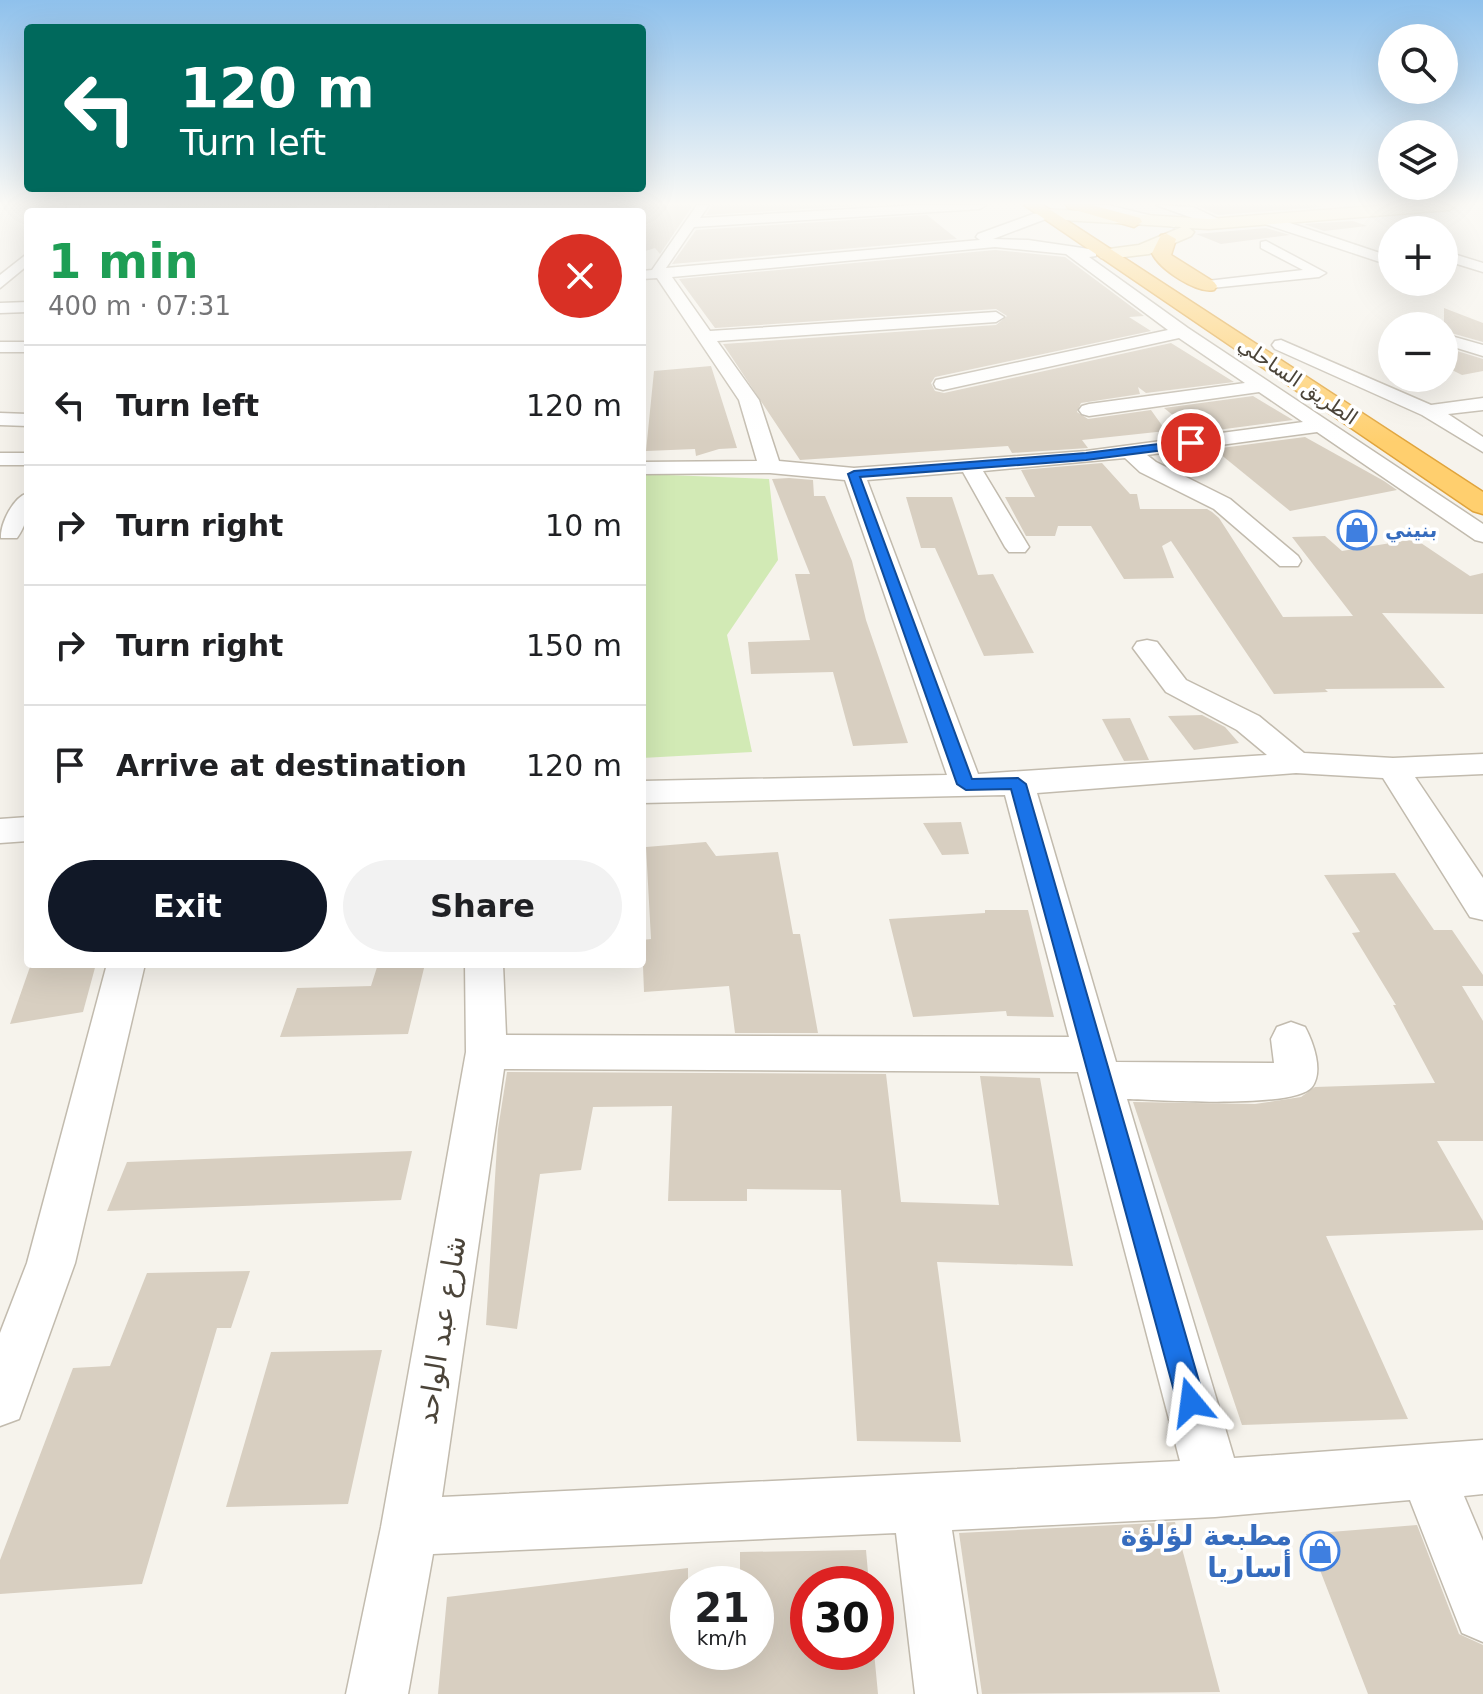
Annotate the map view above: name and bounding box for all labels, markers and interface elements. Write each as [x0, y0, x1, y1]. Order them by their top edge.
map controls [1378, 24, 1458, 392]
button: search [1378, 24, 1458, 104]
text: 120 m [180, 55, 375, 120]
icon: left [48, 56, 152, 160]
button: layers [1378, 120, 1458, 200]
text: Turn left [180, 122, 326, 163]
button: + [1378, 216, 1458, 296]
text: 1 min [48, 233, 199, 289]
button: close [538, 234, 622, 318]
text: 400 m · 07:31 [48, 291, 231, 321]
button: − [1378, 312, 1458, 392]
street label: الطريق الساحلي [1233, 332, 1362, 431]
icon: left [48, 383, 92, 427]
text: Turn left [116, 388, 259, 423]
text: 120 m [526, 388, 622, 423]
pin [1157, 409, 1225, 477]
icon: arrive [1169, 421, 1213, 465]
icon: right [48, 503, 92, 547]
text: Turn right [116, 508, 283, 543]
text: 10 m [545, 508, 622, 543]
shop icon: بنيني [1336, 509, 1378, 551]
place label: بنيني [1385, 518, 1437, 543]
icon: right [48, 623, 92, 667]
text: Turn right [116, 628, 283, 663]
text: 150 m [526, 628, 622, 663]
icon: arrive [48, 743, 92, 787]
text: Arrive at destination [116, 748, 467, 783]
text: 120 m [526, 748, 622, 783]
button: Exit [48, 860, 327, 952]
button: Share [343, 860, 622, 952]
street label: شارع عبد الواحد [410, 1233, 473, 1427]
position arrow [1149, 1360, 1233, 1444]
place label: مطبعة لؤلؤة أساريا [1121, 1519, 1292, 1584]
shop icon: مطبعة لؤلؤة أساريا [1299, 1530, 1341, 1572]
speed limit sign: 30 [790, 1566, 894, 1670]
text: 21 [694, 1585, 750, 1631]
text: km/h [697, 1626, 747, 1650]

